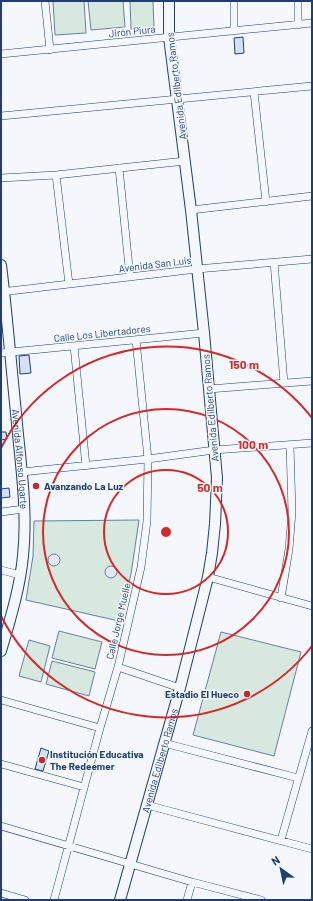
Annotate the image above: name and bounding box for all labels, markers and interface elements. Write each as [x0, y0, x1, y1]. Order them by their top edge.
street label: Jirón Piura [108, 23, 156, 39]
street label: Avenida Edilberto Ramos [163, 32, 189, 140]
street label: Avenida San Luis [118, 254, 192, 274]
street label: Calle Los Libertadores [53, 322, 151, 344]
street label: Avenida Edilberto Ramos [199, 354, 221, 462]
text: 150 m [229, 357, 259, 371]
street label: Avenida Alfonso Ugarte [10, 408, 30, 509]
text: 100 m [238, 437, 268, 451]
place label: Avanzando La Luz [44, 480, 124, 492]
text: 50 m [197, 480, 223, 494]
marker: Avanzando La Luz [31, 481, 41, 491]
centre of rings [159, 525, 173, 539]
street label: Calle Jorge Muelle [103, 582, 133, 660]
place label: Estadio El Hueco [165, 688, 239, 700]
marker: Estadio El Hueco [242, 689, 252, 699]
street label: Avenida Edilberto Ramos [139, 707, 180, 814]
place label: Institución Educativa The Redeemer [50, 748, 144, 772]
marker: Institución Educativa The Redeemer [37, 755, 47, 765]
north arrow [261, 849, 301, 889]
text: N [269, 853, 282, 868]

